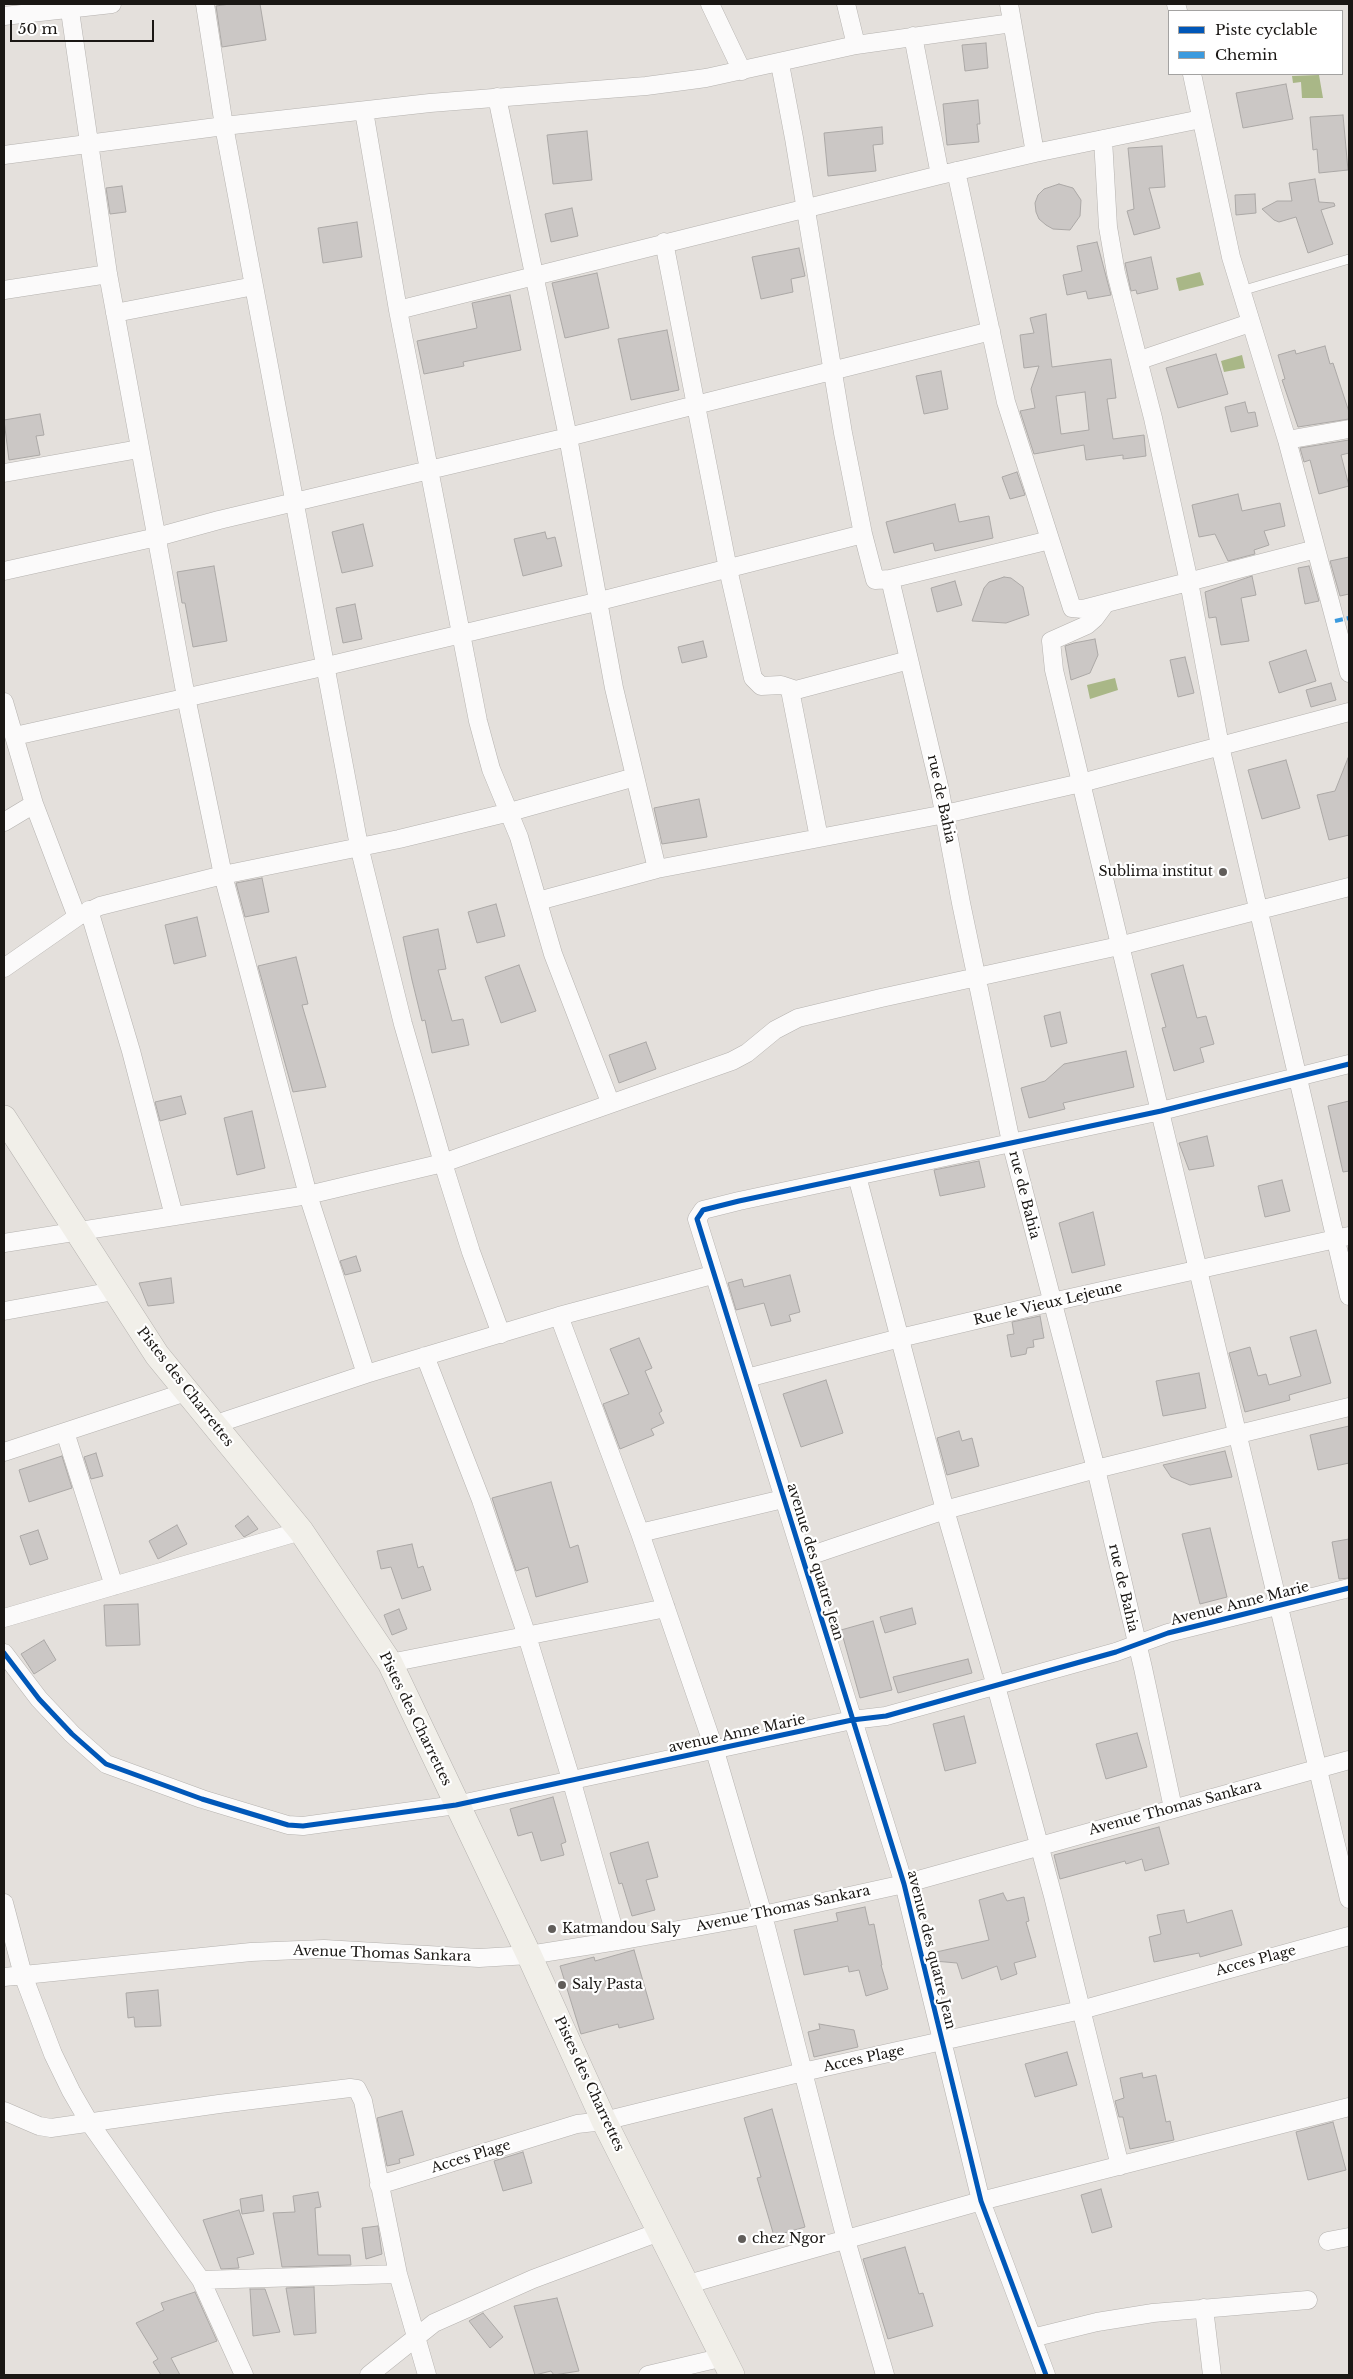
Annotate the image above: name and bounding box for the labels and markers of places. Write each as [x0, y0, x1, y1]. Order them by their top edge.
place label: Sublima institut [1099, 864, 1213, 880]
marker: Sublima institut [1217, 866, 1229, 878]
place label: Katmandou Saly [562, 1921, 681, 1937]
marker: Katmandou Saly [546, 1923, 558, 1935]
place label: Saly Pasta [572, 1977, 643, 1993]
marker: Saly Pasta [556, 1979, 568, 1991]
place label: chez Ngor [752, 2231, 825, 2247]
marker: chez Ngor [736, 2233, 748, 2245]

